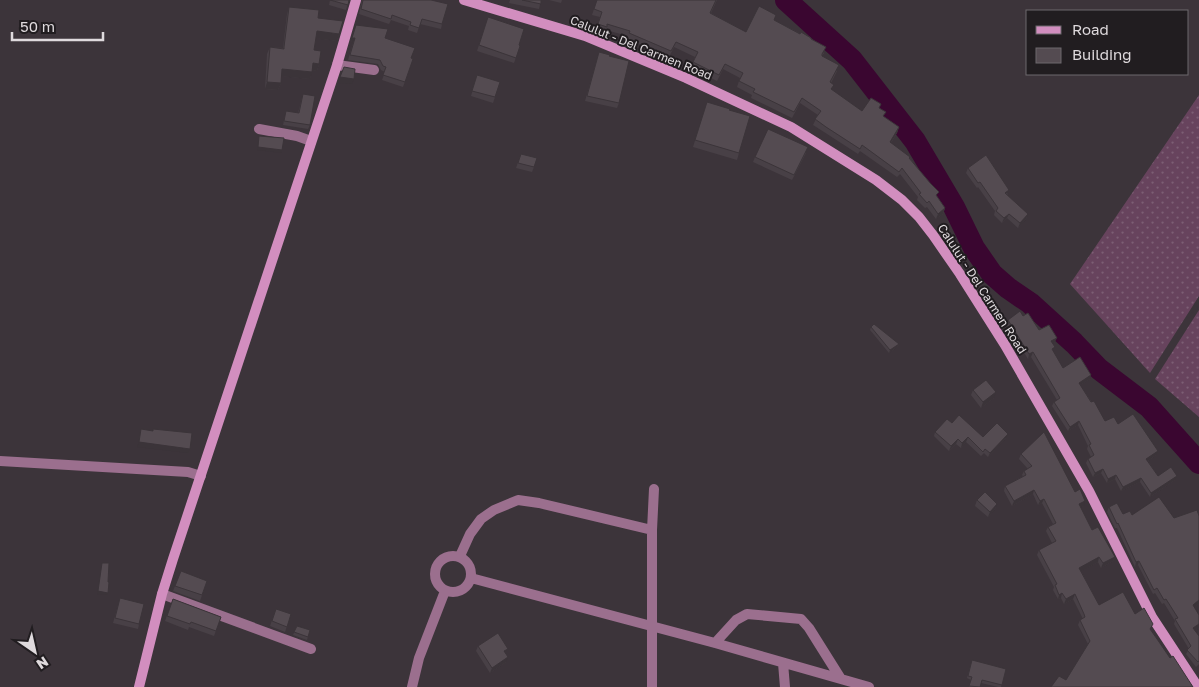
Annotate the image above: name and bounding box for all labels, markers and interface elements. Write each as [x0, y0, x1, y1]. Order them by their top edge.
scale bar [12, 10, 104, 42]
legend [1026, 10, 1189, 75]
street label: Calulut - Del Carmen Road [568, 12, 714, 83]
text: 50 m [20, 17, 55, 35]
text: Road [1072, 20, 1109, 38]
text: Building [1072, 45, 1132, 63]
street label: Calulut - Del Carmen Road [935, 221, 1030, 356]
north arrow [10, 627, 60, 677]
text: N [33, 653, 52, 673]

